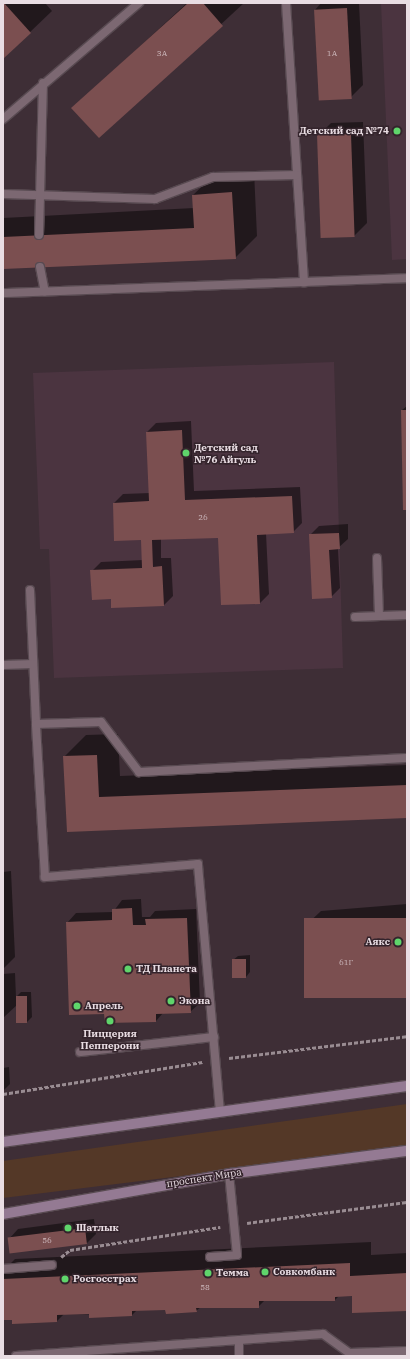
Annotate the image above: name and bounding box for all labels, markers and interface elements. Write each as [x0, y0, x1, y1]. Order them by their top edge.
house number: 3А [157, 49, 167, 59]
house number: 1А [327, 49, 337, 59]
place label: Детский сад №74 [299, 125, 389, 137]
marker: Детский сад №74 [392, 126, 402, 136]
place label: Детский сад №76 Айгуль [194, 441, 258, 464]
marker: Детский сад №76 Айгуль [181, 448, 191, 458]
house number: 26 [198, 513, 208, 523]
place label: Аякс [365, 936, 390, 948]
marker: Аякс [393, 937, 403, 947]
house number: 61Г [339, 958, 353, 968]
place label: ТД Планета [136, 963, 197, 975]
marker: ТД Планета [123, 964, 133, 974]
place label: Экона [179, 995, 210, 1007]
marker: Экона [166, 996, 176, 1006]
place label: Апрель [85, 1000, 123, 1012]
marker: Апрель [72, 1001, 82, 1011]
marker: Пиццерия Пепперони [105, 1016, 115, 1026]
place label: Пиццерия Пепперони [81, 1027, 139, 1050]
street label: проспект Мира [165, 1166, 243, 1190]
place label: Шатлык [76, 1222, 119, 1234]
marker: Шатлык [63, 1223, 73, 1233]
house number: 56 [42, 1236, 52, 1246]
place label: Совкомбанк [273, 1266, 335, 1278]
place label: Темма [216, 1267, 249, 1279]
marker: Совкомбанк [260, 1267, 270, 1277]
marker: Темма [203, 1268, 213, 1278]
place label: Росгосстрах [73, 1273, 137, 1285]
marker: Росгосстрах [60, 1274, 70, 1284]
house number: 58 [200, 1283, 210, 1293]

